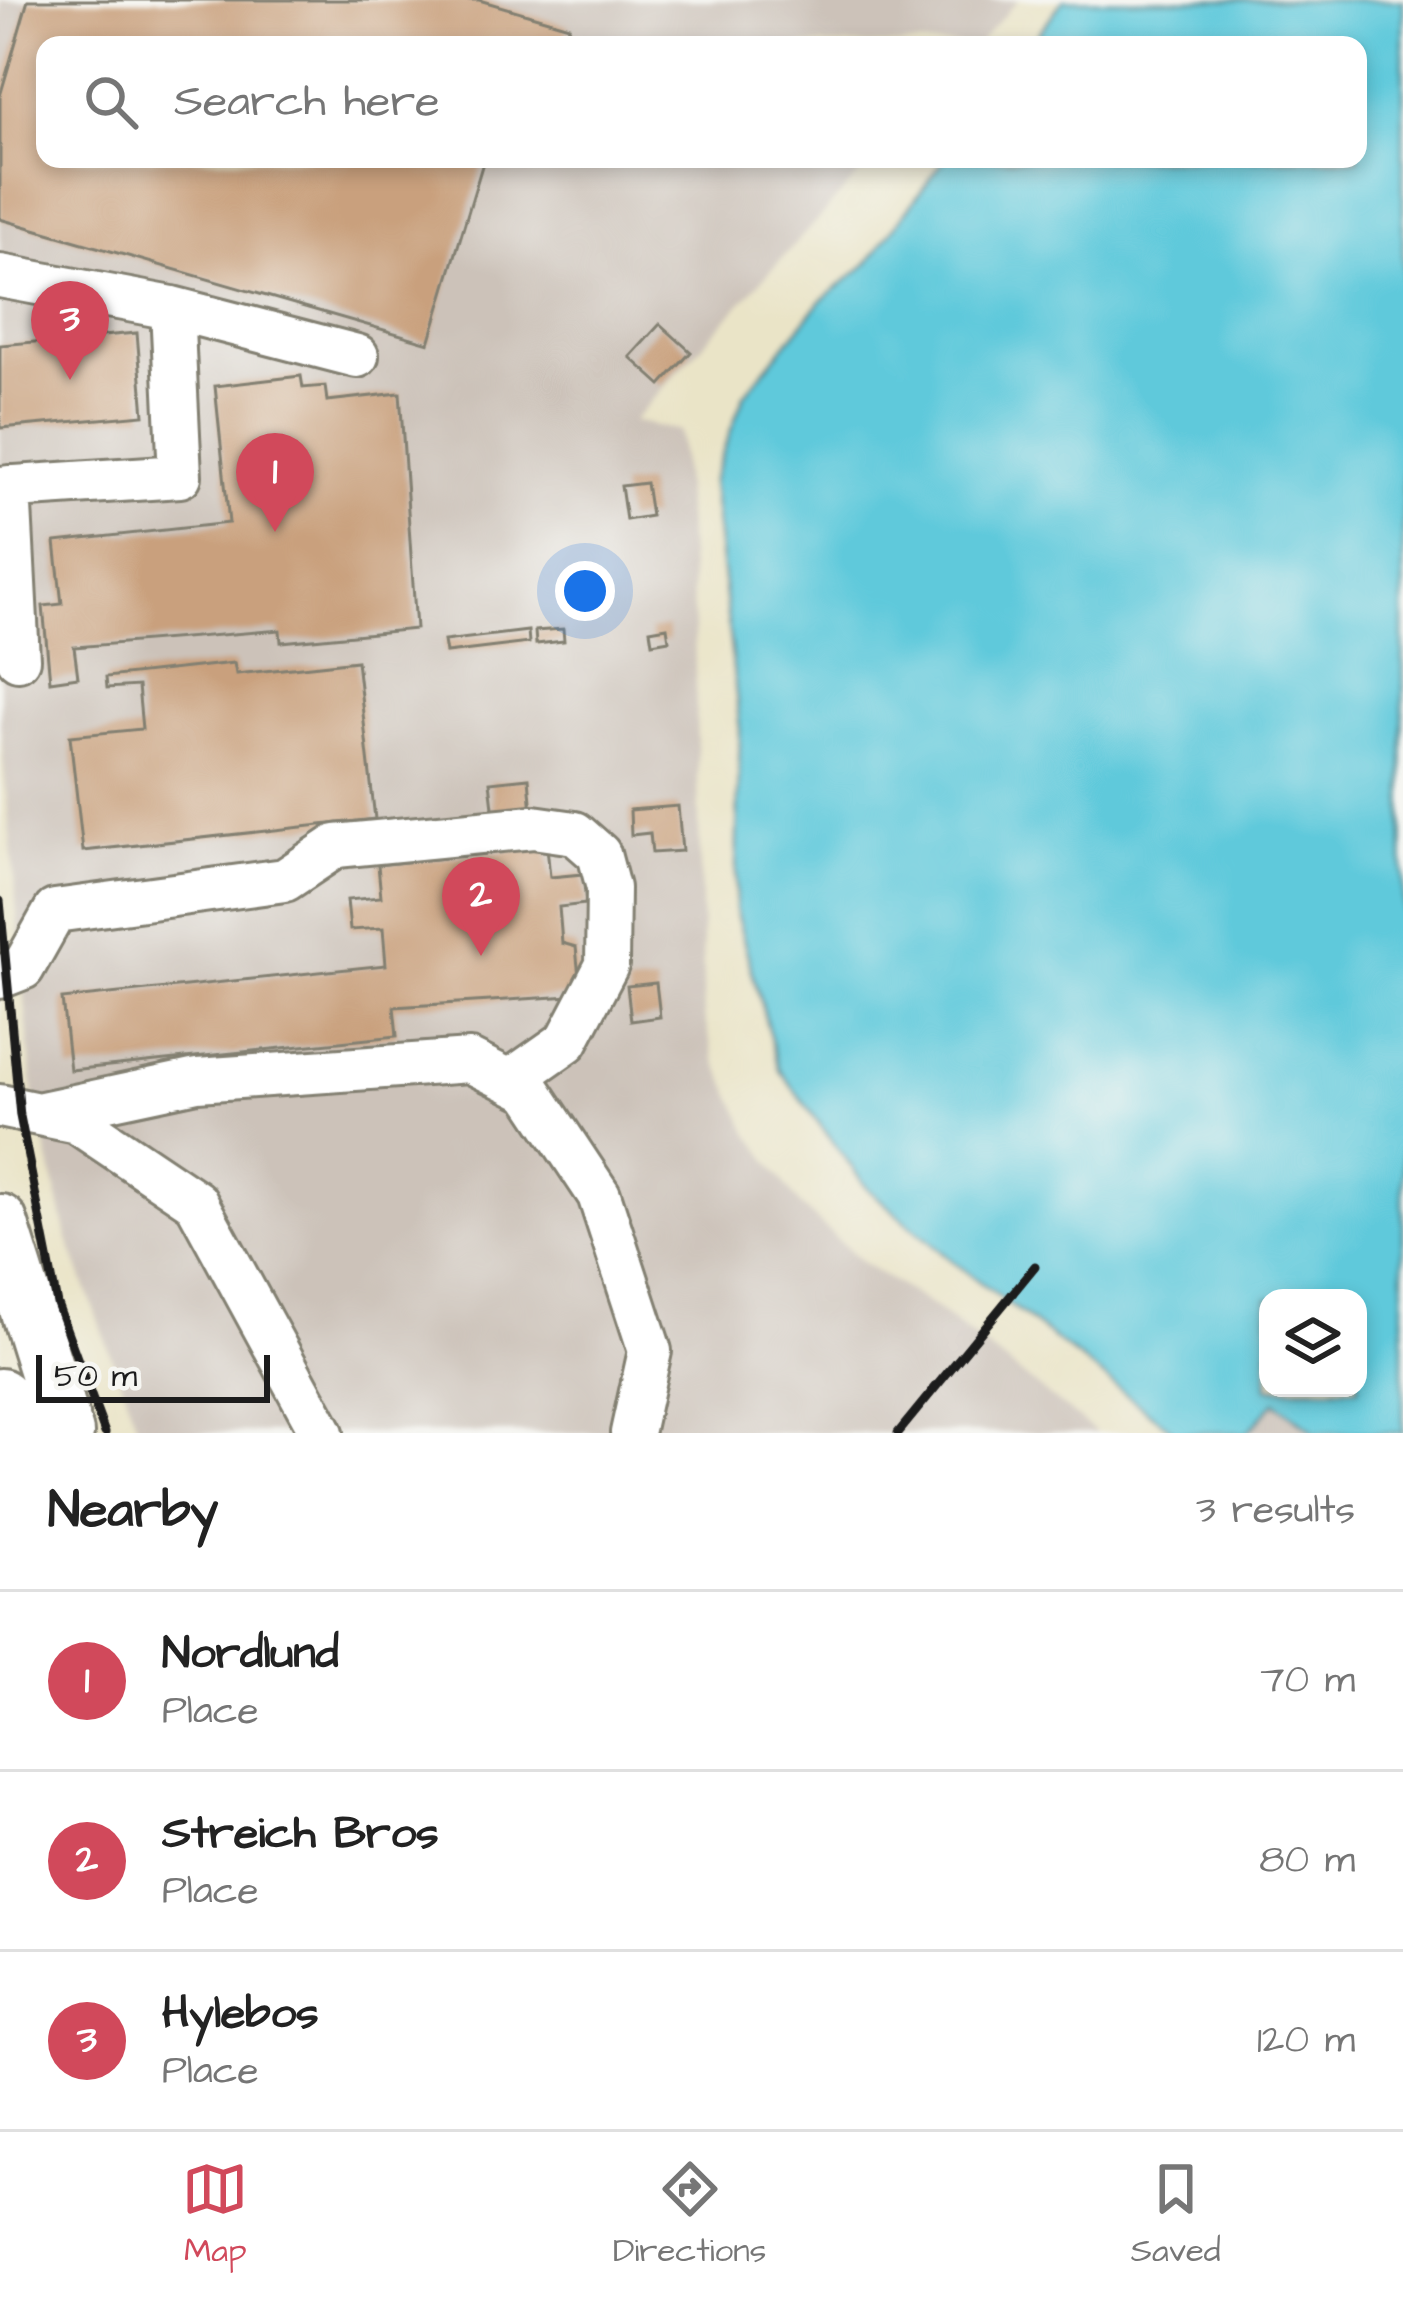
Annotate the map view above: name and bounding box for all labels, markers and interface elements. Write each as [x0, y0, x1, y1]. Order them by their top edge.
search box [36, 36, 1367, 168]
icon: search [78, 69, 144, 135]
text: Search here [174, 71, 440, 133]
pin: 3 [31, 281, 109, 380]
pin: 1 [236, 433, 314, 532]
your location [555, 561, 615, 621]
pin: 2 [442, 857, 520, 956]
map controls [1259, 1289, 1367, 1397]
button: layers [1259, 1289, 1367, 1397]
scale bar [36, 1349, 270, 1402]
text: 50 m [54, 1353, 137, 1399]
text: Nearby [48, 1476, 218, 1547]
text: 3 results [1196, 1484, 1355, 1538]
text: Nordlund [162, 1623, 339, 1685]
text: 1 [85, 1654, 90, 1708]
text: 70 m [1260, 1654, 1355, 1708]
text: Place [162, 1685, 259, 1739]
text: Streich Bros [162, 1803, 439, 1865]
text: 2 [76, 1834, 98, 1888]
text: 80 m [1259, 1834, 1355, 1888]
text: Place [162, 1865, 259, 1919]
text: Hylebos [162, 1983, 319, 2045]
text: 3 [77, 2014, 97, 2068]
text: 120 m [1257, 2014, 1355, 2068]
text: Place [162, 2045, 259, 2099]
tab: Map [182, 2156, 248, 2274]
tab: Directions [613, 2156, 766, 2274]
tab: Saved [1131, 2156, 1221, 2274]

